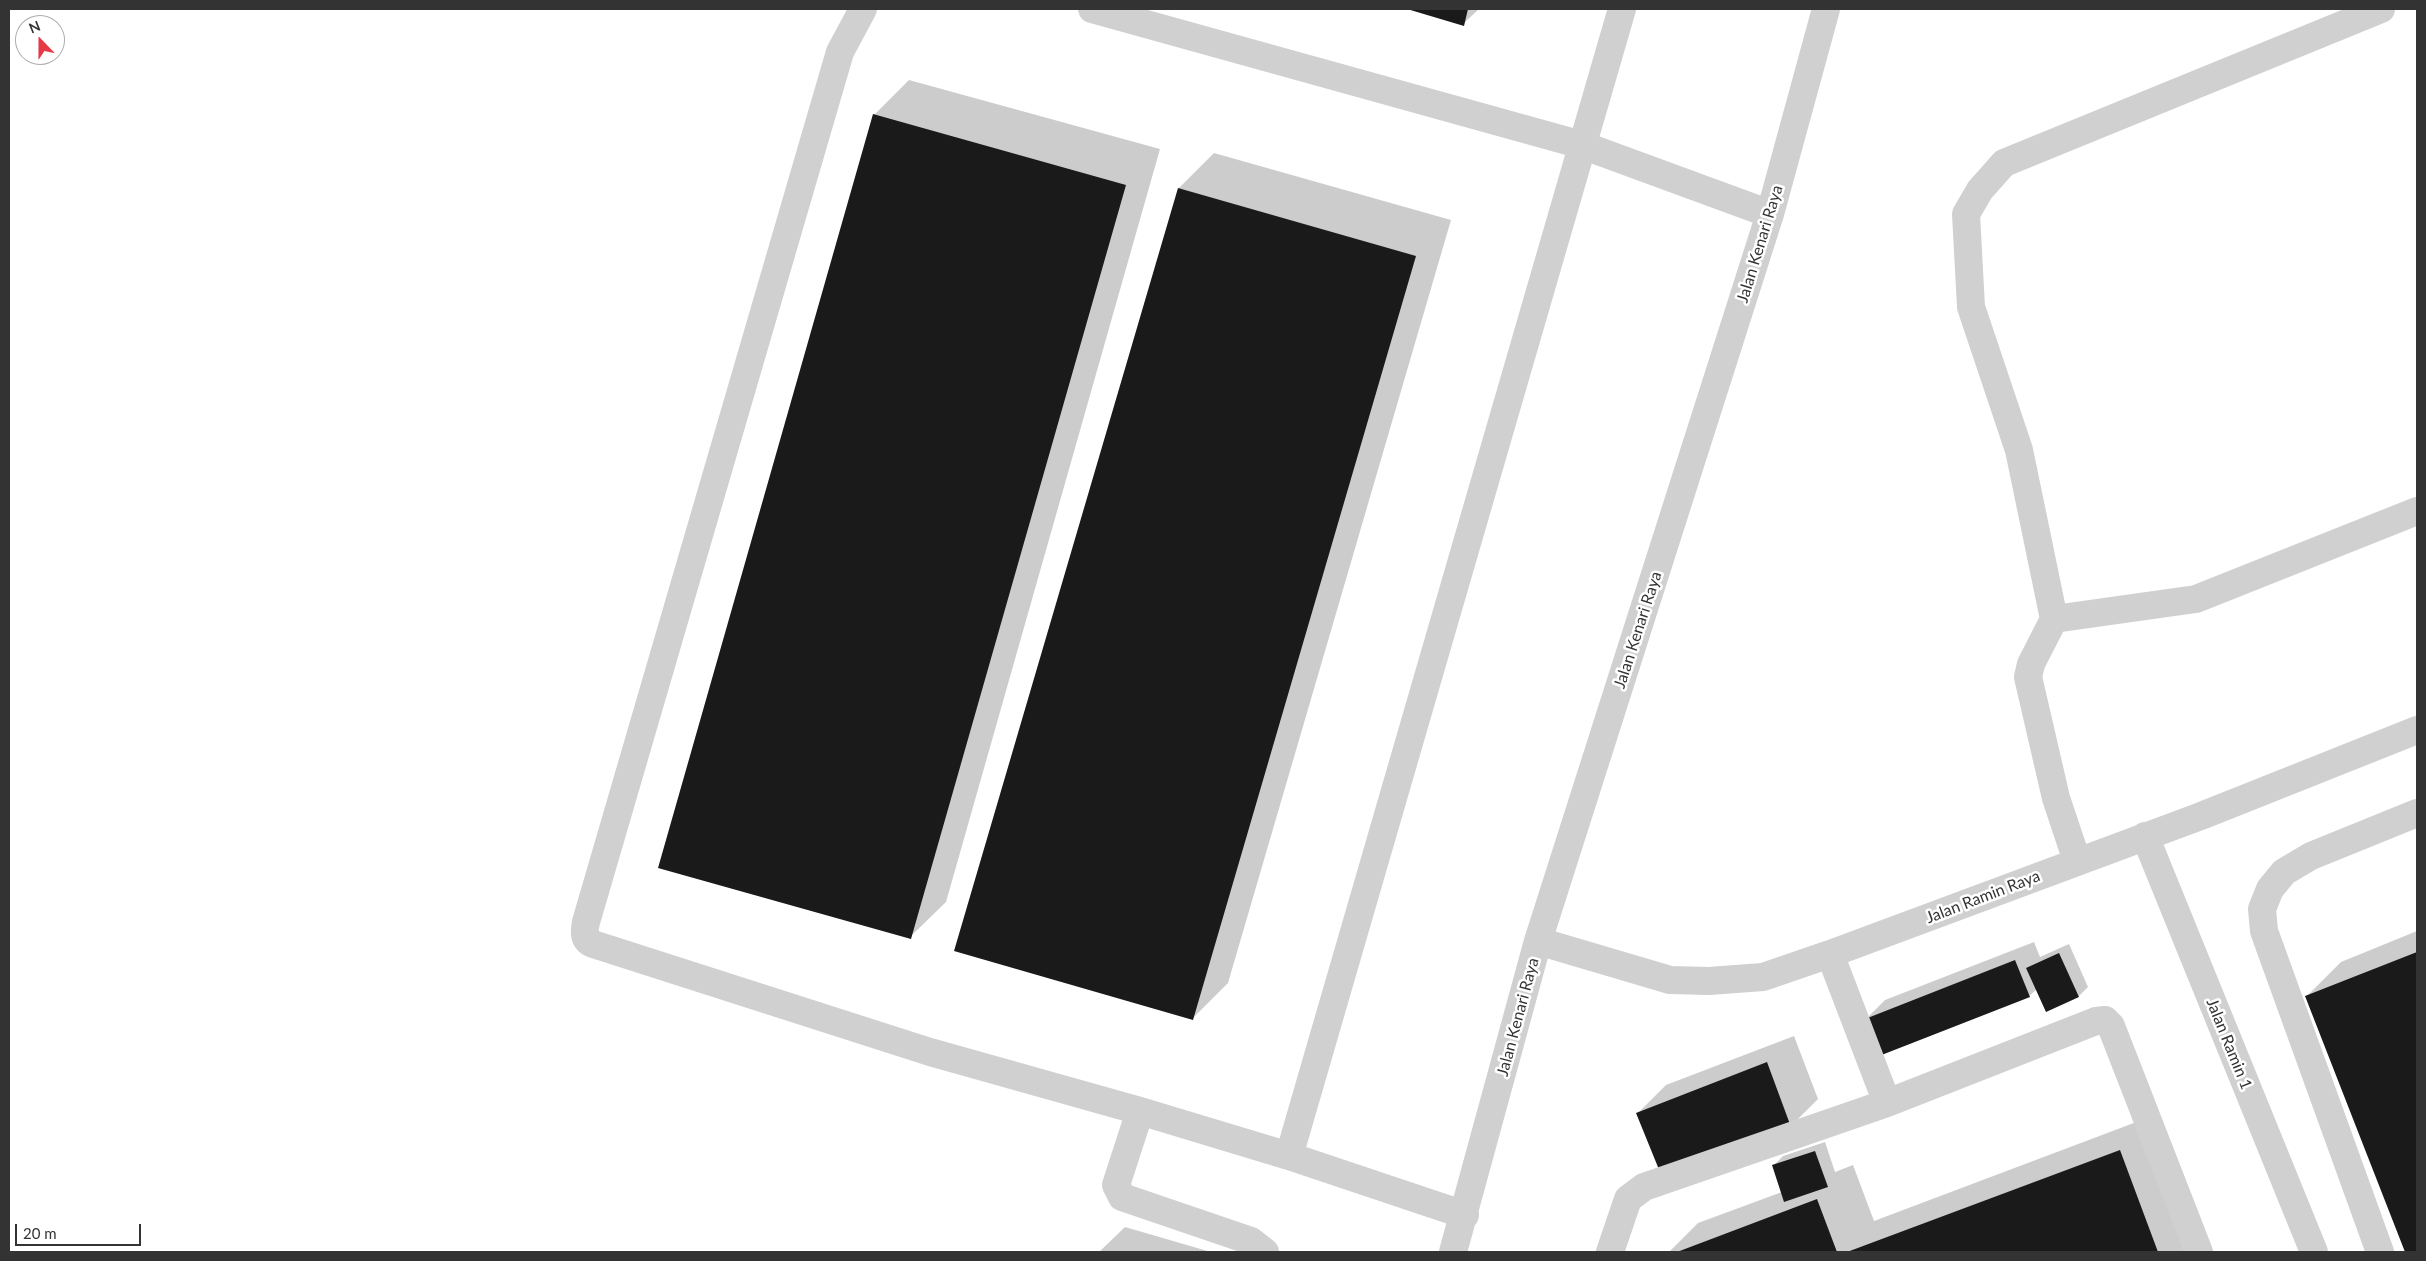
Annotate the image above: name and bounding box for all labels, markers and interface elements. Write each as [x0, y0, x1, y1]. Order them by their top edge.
north arrow [15, 15, 65, 65]
text: N [26, 17, 43, 36]
street label: Jalan Kenari Raya [1733, 183, 1787, 305]
street label: Jalan Kenari Raya [1610, 569, 1666, 691]
street label: Jalan Ramin Raya [1923, 866, 2043, 928]
street label: Jalan Kenari Raya [1493, 956, 1543, 1078]
street label: Jalan Ramin 1 [2202, 996, 2256, 1092]
scale bar [18, 1214, 144, 1246]
text: 20 m [23, 1224, 57, 1242]

